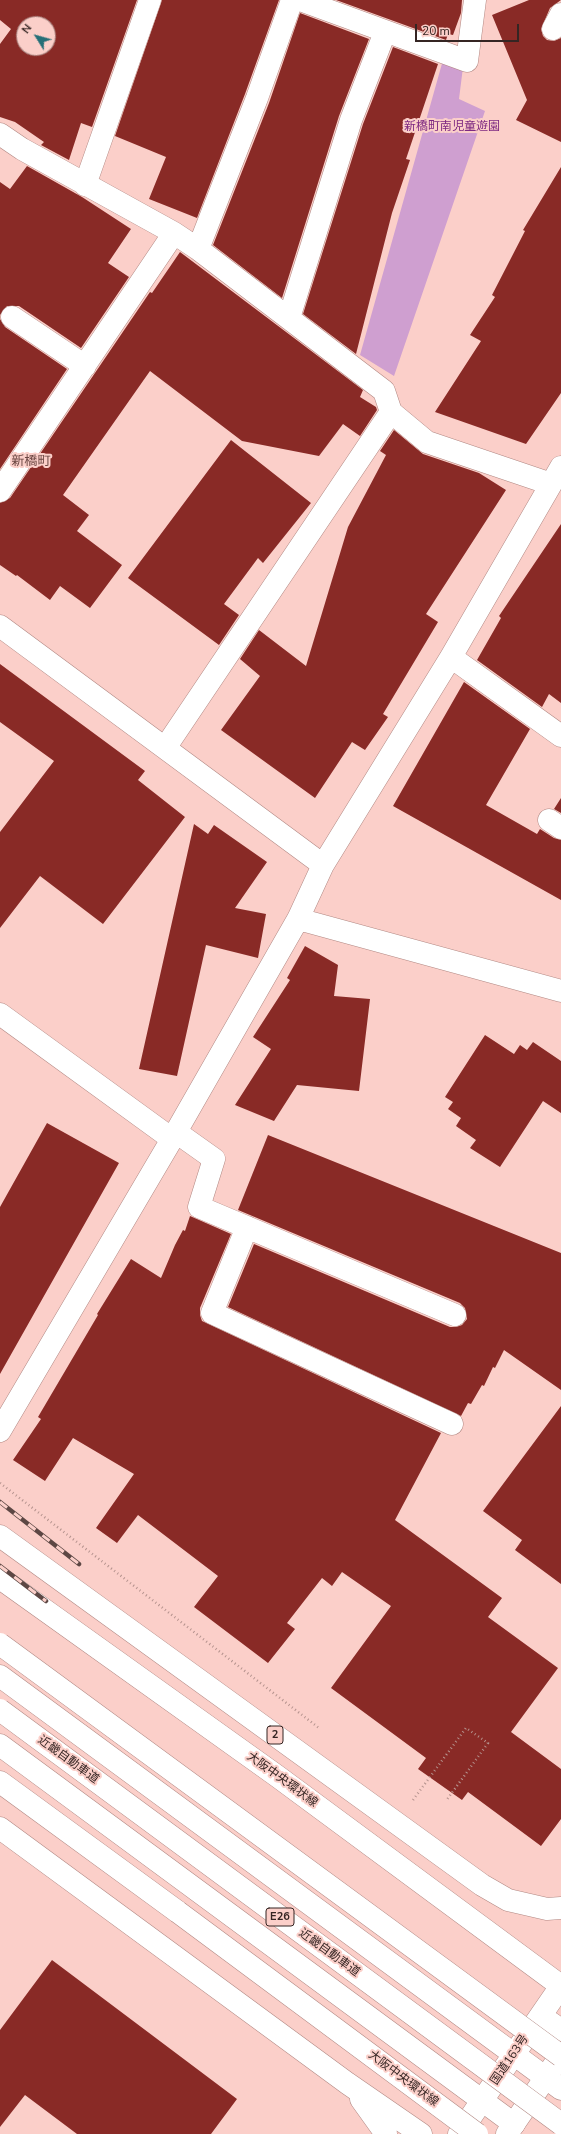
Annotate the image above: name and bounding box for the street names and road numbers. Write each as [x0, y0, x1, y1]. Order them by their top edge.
road number: 2 [267, 1726, 283, 1744]
street label: 近畿自動車道 [35, 1733, 101, 1787]
street label: 大阪中央環状線 [244, 1749, 320, 1811]
road number: E26 [266, 1908, 294, 1926]
street label: 近畿自動車道 [296, 1926, 362, 1980]
street label: 国道163号 [488, 2032, 532, 2088]
street label: 大阪中央環状線 [365, 2048, 441, 2110]

